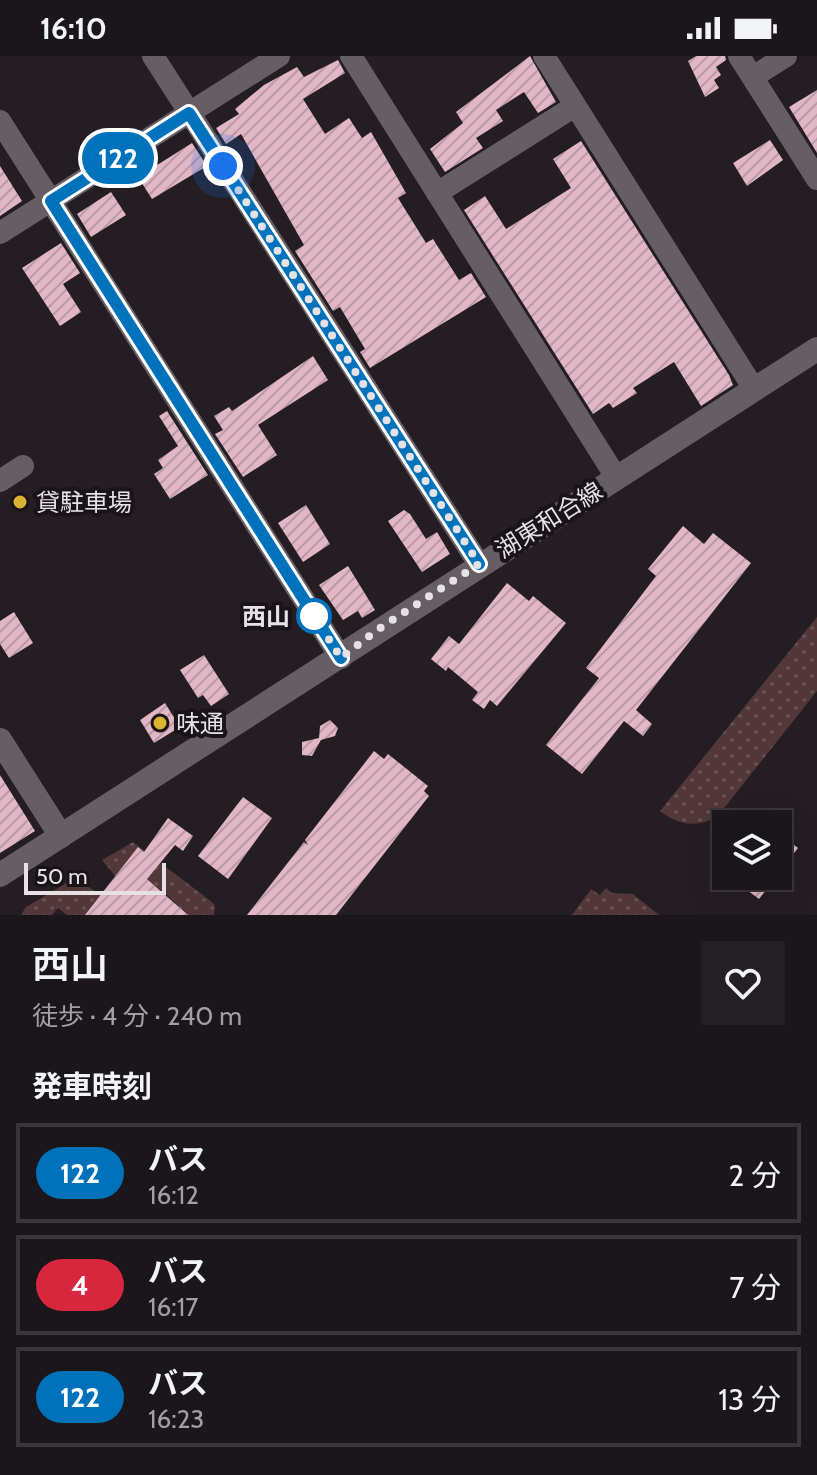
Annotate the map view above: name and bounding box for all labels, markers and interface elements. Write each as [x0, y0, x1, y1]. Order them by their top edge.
text: 16:10 [40, 10, 107, 47]
line badge: 122 [72, 132, 164, 184]
text: 122 [98, 141, 138, 175]
your location [203, 146, 243, 186]
street label: 湖東和合線 [490, 476, 608, 564]
place label: 貸駐車場 [36, 488, 132, 517]
marker: 貸駐車場 [11, 493, 29, 511]
marker: 西山 [297, 599, 331, 633]
place label: 西山 [242, 602, 290, 631]
place label: 味通 [176, 709, 224, 738]
marker: 味通 [151, 714, 169, 732]
map controls [712, 810, 792, 890]
button: layers [712, 810, 792, 890]
scale bar [24, 859, 166, 895]
text: 50 m [36, 863, 88, 890]
text: 西山 [32, 941, 108, 988]
button: heart [701, 941, 785, 1025]
text: 徒歩 · 4 分 · 240 m [32, 1000, 242, 1032]
text: 発車時刻 [32, 1068, 152, 1105]
text: バス [148, 1141, 208, 1178]
text: 122 [60, 1156, 100, 1190]
text: 2 分 [729, 1157, 781, 1194]
text: 16:12 [148, 1179, 199, 1211]
text: バス [148, 1253, 208, 1290]
text: 4 [71, 1268, 89, 1302]
text: 7 分 [729, 1269, 781, 1306]
text: 16:17 [148, 1291, 198, 1323]
text: バス [148, 1365, 208, 1402]
text: 122 [60, 1380, 100, 1414]
text: 13 分 [718, 1381, 781, 1418]
text: 16:23 [148, 1403, 204, 1435]

